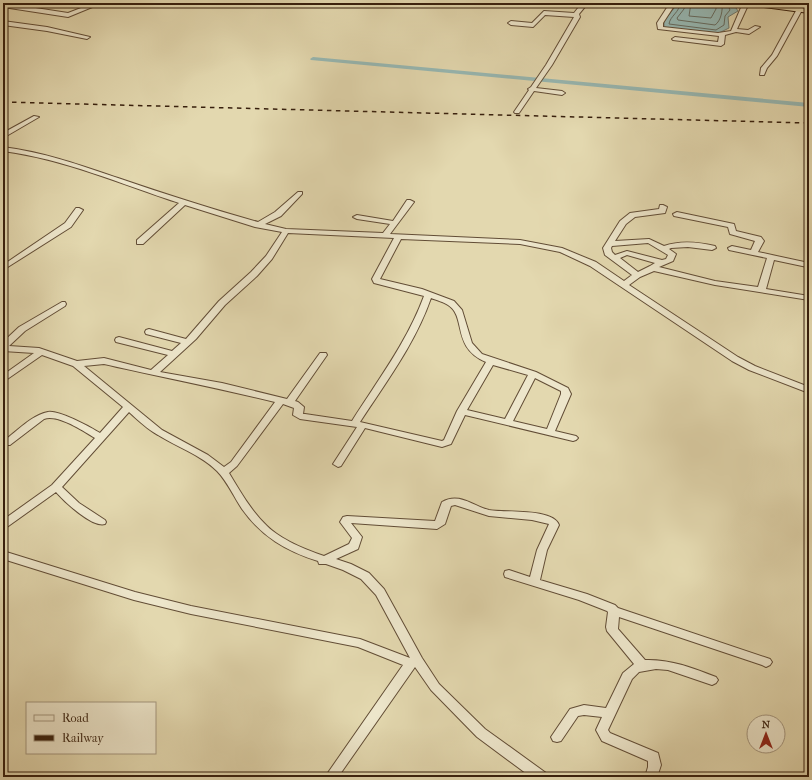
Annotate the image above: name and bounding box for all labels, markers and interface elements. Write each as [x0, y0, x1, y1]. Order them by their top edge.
legend [26, 702, 156, 754]
text: Road [62, 711, 89, 725]
north arrow [746, 714, 786, 754]
text: N [762, 718, 771, 731]
text: Railway [62, 731, 104, 745]

